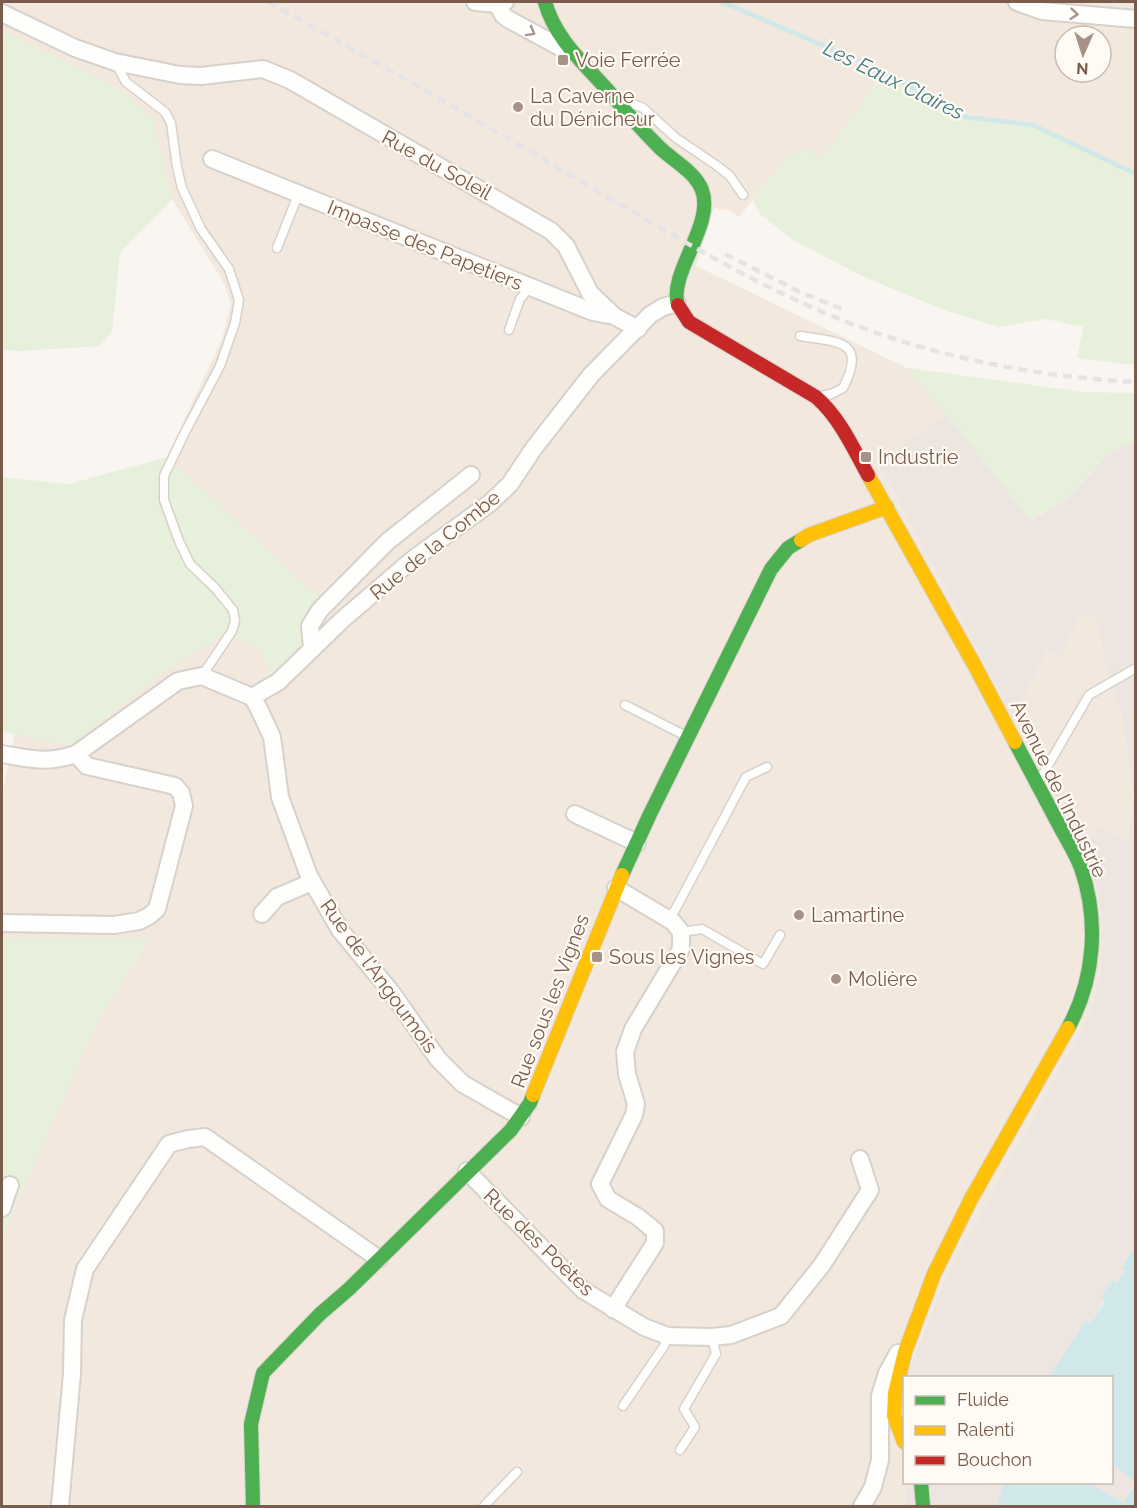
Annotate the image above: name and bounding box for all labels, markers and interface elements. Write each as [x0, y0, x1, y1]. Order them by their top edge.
one-way arrow [1069, 7, 1078, 20]
north arrow [1053, 24, 1113, 84]
one-way arrow [525, 25, 536, 36]
water label: Les Eaux Claires [820, 35, 969, 125]
place label: Voie Ferrée [575, 48, 681, 72]
marker: Voie Ferrée [556, 53, 570, 67]
text: N [1076, 59, 1089, 78]
place label: La Caverne du Dénicheur [530, 84, 655, 131]
marker: La Caverne du Dénicheur [511, 100, 525, 114]
street label: Rue du Soleil [378, 125, 497, 205]
street label: Impasse des Papetiers [324, 195, 526, 295]
place label: Industrie [878, 445, 959, 469]
marker: Industrie [859, 450, 873, 464]
street label: Rue de la Combe [365, 485, 505, 605]
street label: Avenue de l'Industrie [1006, 697, 1112, 882]
street label: Rue de l'Angoumois [315, 894, 443, 1058]
place label: Lamartine [811, 903, 905, 927]
marker: Lamartine [792, 908, 806, 922]
street label: Rue sous les Vignes [506, 911, 594, 1091]
place label: Sous les Vignes [609, 945, 754, 969]
marker: Sous les Vignes [590, 950, 604, 964]
place label: Molière [848, 967, 918, 991]
marker: Molière [829, 972, 843, 986]
street label: Rue des Poètes [479, 1183, 599, 1301]
legend [903, 1376, 1113, 1484]
text: Fluide [957, 1389, 1009, 1410]
text: Ralenti [957, 1419, 1014, 1440]
text: Bouchon [957, 1449, 1032, 1470]

